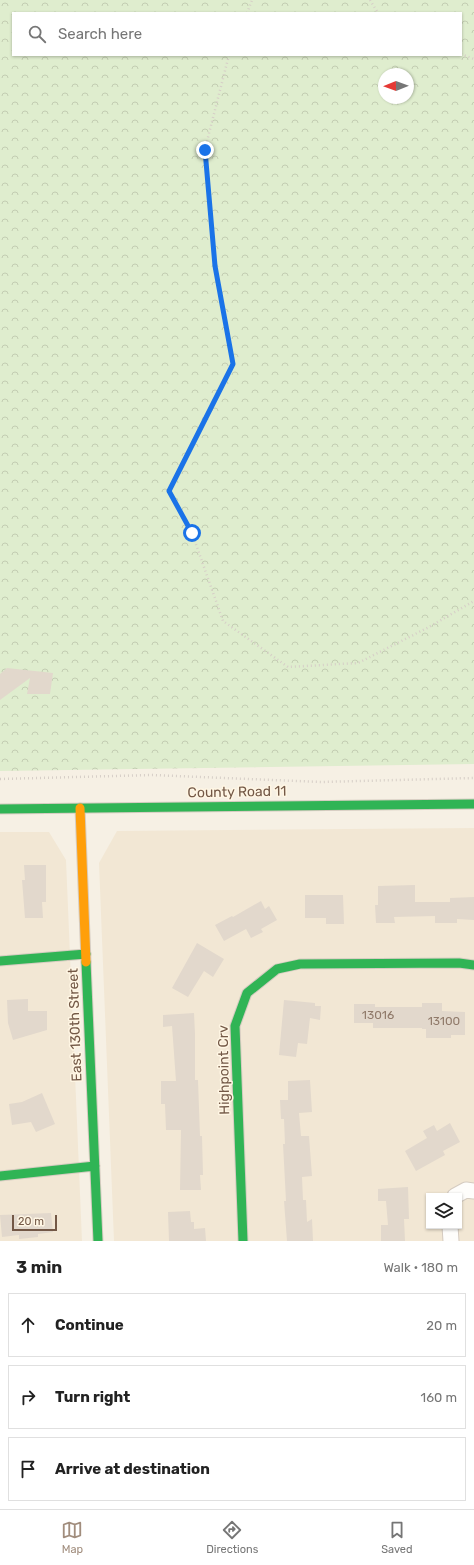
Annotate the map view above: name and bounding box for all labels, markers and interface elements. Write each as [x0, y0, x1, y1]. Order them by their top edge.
search box [12, 12, 462, 56]
icon: search [26, 23, 48, 45]
text: Search here [58, 25, 142, 43]
north arrow [378, 68, 414, 104]
route end [196, 141, 214, 159]
route start [183, 524, 201, 542]
street label: County Road 11 [187, 783, 287, 801]
street label: East 130th Street [65, 967, 85, 1082]
house number: 13016 [362, 1008, 394, 1022]
house number: 13100 [428, 1014, 460, 1028]
street label: Highpoint Crv [215, 1025, 233, 1115]
map controls [426, 1193, 462, 1229]
button: layers [426, 1193, 462, 1229]
scale bar [12, 1213, 57, 1232]
text: 20 m [18, 1215, 44, 1228]
text: 3 min [16, 1257, 62, 1277]
text: Walk · 180 m [383, 1260, 458, 1275]
icon: ahead [17, 1314, 39, 1336]
text: Continue [55, 1316, 124, 1334]
text: 20 m [426, 1318, 457, 1333]
icon: right [17, 1386, 39, 1408]
text: Turn right [55, 1388, 130, 1406]
text: 160 m [421, 1390, 457, 1405]
icon: arrive [17, 1458, 39, 1480]
text: Arrive at destination [55, 1460, 210, 1478]
tab: Map [61, 1519, 83, 1556]
tab: Directions [206, 1519, 258, 1556]
tab: Saved [381, 1519, 413, 1556]

